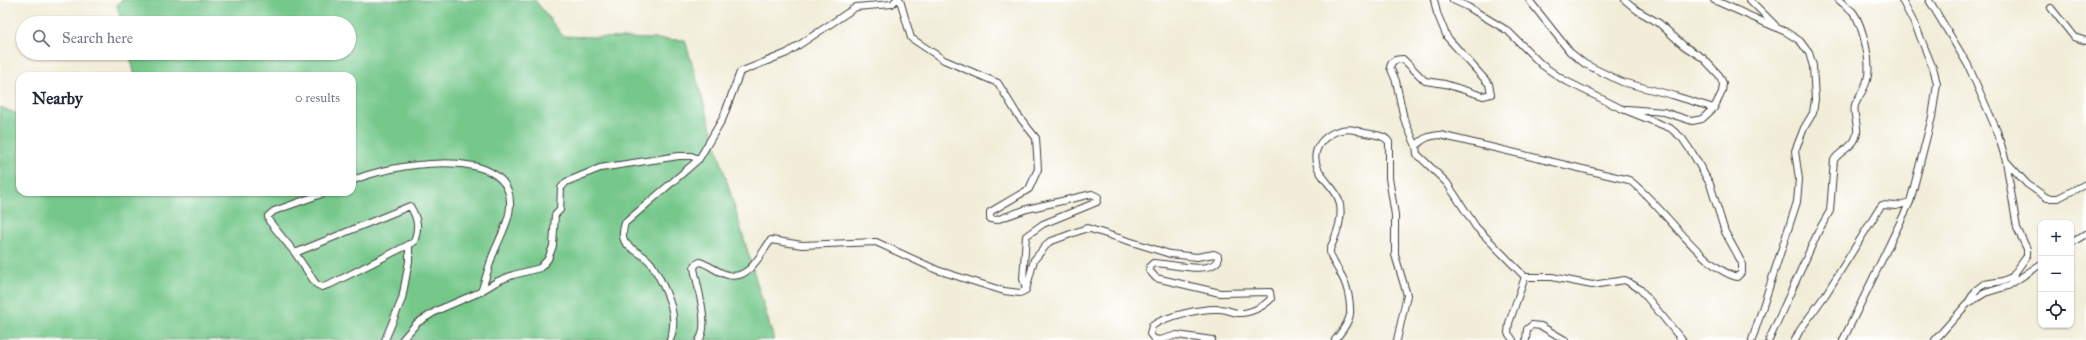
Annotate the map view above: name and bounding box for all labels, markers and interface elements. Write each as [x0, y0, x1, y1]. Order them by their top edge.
search box [16, 16, 356, 60]
icon: search [30, 27, 52, 49]
text: Search here [62, 29, 133, 47]
text: Nearby [32, 88, 83, 109]
text: 0 results [295, 90, 340, 106]
map controls [2038, 220, 2074, 328]
button: + [2038, 220, 2074, 256]
button: − [2038, 256, 2074, 292]
button: locate [2038, 292, 2074, 328]

